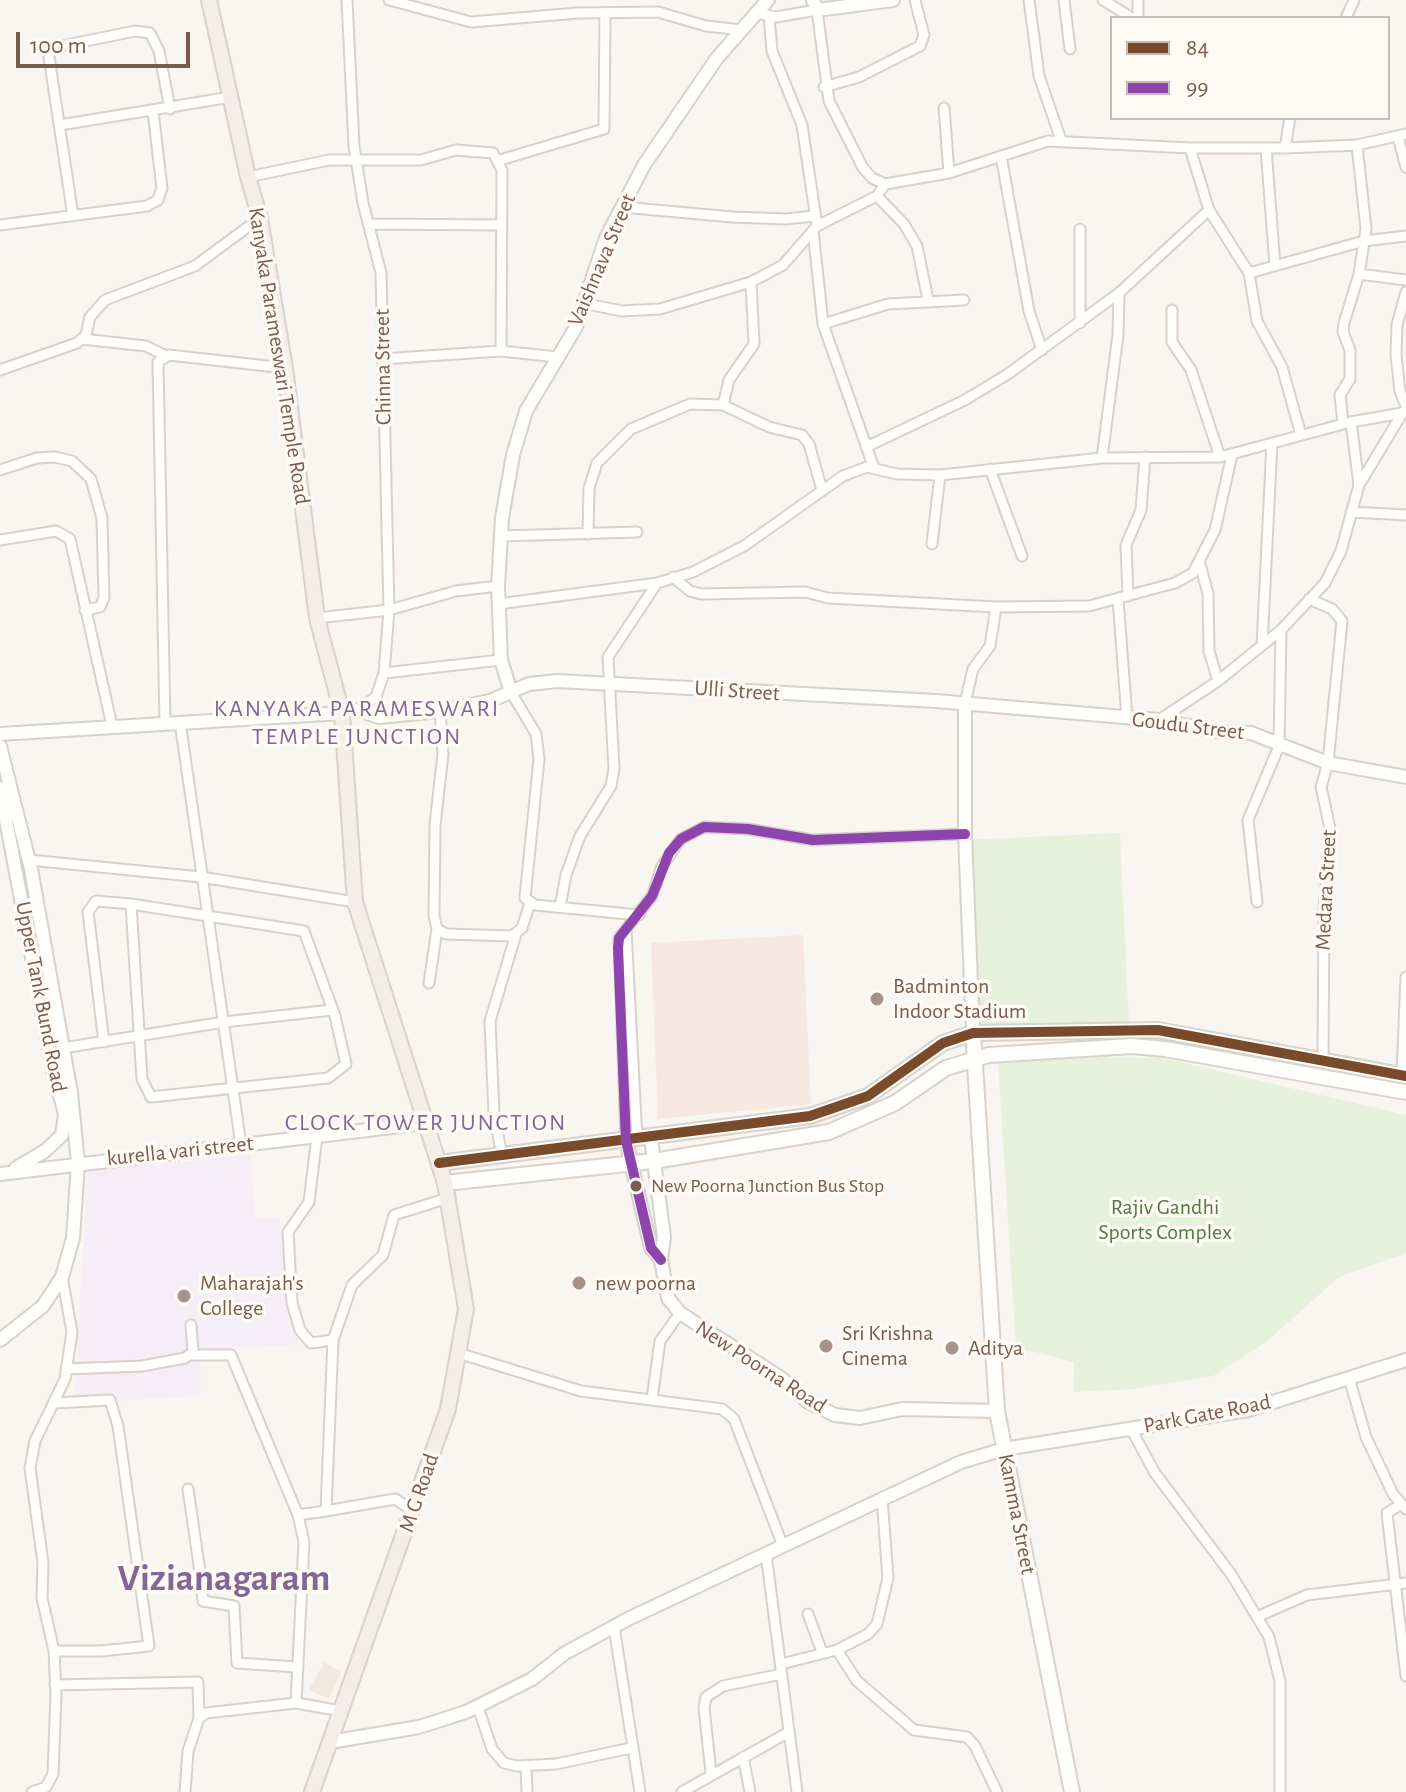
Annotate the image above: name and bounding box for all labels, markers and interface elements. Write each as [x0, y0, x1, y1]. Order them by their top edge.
scale bar [20, 16, 194, 66]
legend [1110, 16, 1390, 120]
text: 100 m [30, 34, 87, 58]
text: 84 [1186, 36, 1209, 60]
text: 99 [1186, 76, 1209, 100]
street label: Vaishnava Street [562, 190, 642, 330]
street label: Kanyaka Parameswari Temple Road [242, 206, 316, 506]
street label: Chinna Street [369, 309, 397, 425]
street label: Ulli Street [693, 675, 781, 707]
district label: KANYAKA PARAMESWARI TEMPLE JUNCTION [214, 695, 500, 751]
street label: Goudu Street [1130, 706, 1246, 746]
street label: Medara Street [1310, 829, 1342, 951]
street label: Upper Tank Bund Road [10, 899, 72, 1095]
place label: Badminton Indoor Stadium [893, 973, 1026, 1024]
marker: Badminton Indoor Stadium [868, 990, 886, 1008]
district label: CLOCK TOWER JUNCTION [285, 1109, 567, 1137]
street label: kurella vari street [105, 1130, 255, 1172]
place label: New Poorna Junction Bus Stop [651, 1174, 884, 1198]
marker: New Poorna Junction Bus Stop [628, 1178, 644, 1194]
park label: Rajiv Gandhi Sports Complex [1098, 1194, 1232, 1246]
place label: Maharajah's College [200, 1270, 304, 1322]
place label: new poorna [595, 1270, 696, 1296]
marker: new poorna [570, 1274, 588, 1292]
marker: Maharajah's College [175, 1287, 193, 1305]
street label: New Poorna Road [690, 1315, 832, 1419]
place label: Sri Krishna Cinema [842, 1320, 933, 1372]
place label: Aditya [968, 1335, 1023, 1361]
marker: Sri Krishna Cinema [817, 1337, 835, 1355]
marker: Aditya [943, 1339, 961, 1357]
street label: Park Gate Road [1141, 1389, 1273, 1439]
street label: M G Road [393, 1450, 445, 1536]
street label: Kamma Street [992, 1451, 1042, 1577]
district label: Vizianagaram [118, 1556, 330, 1602]

